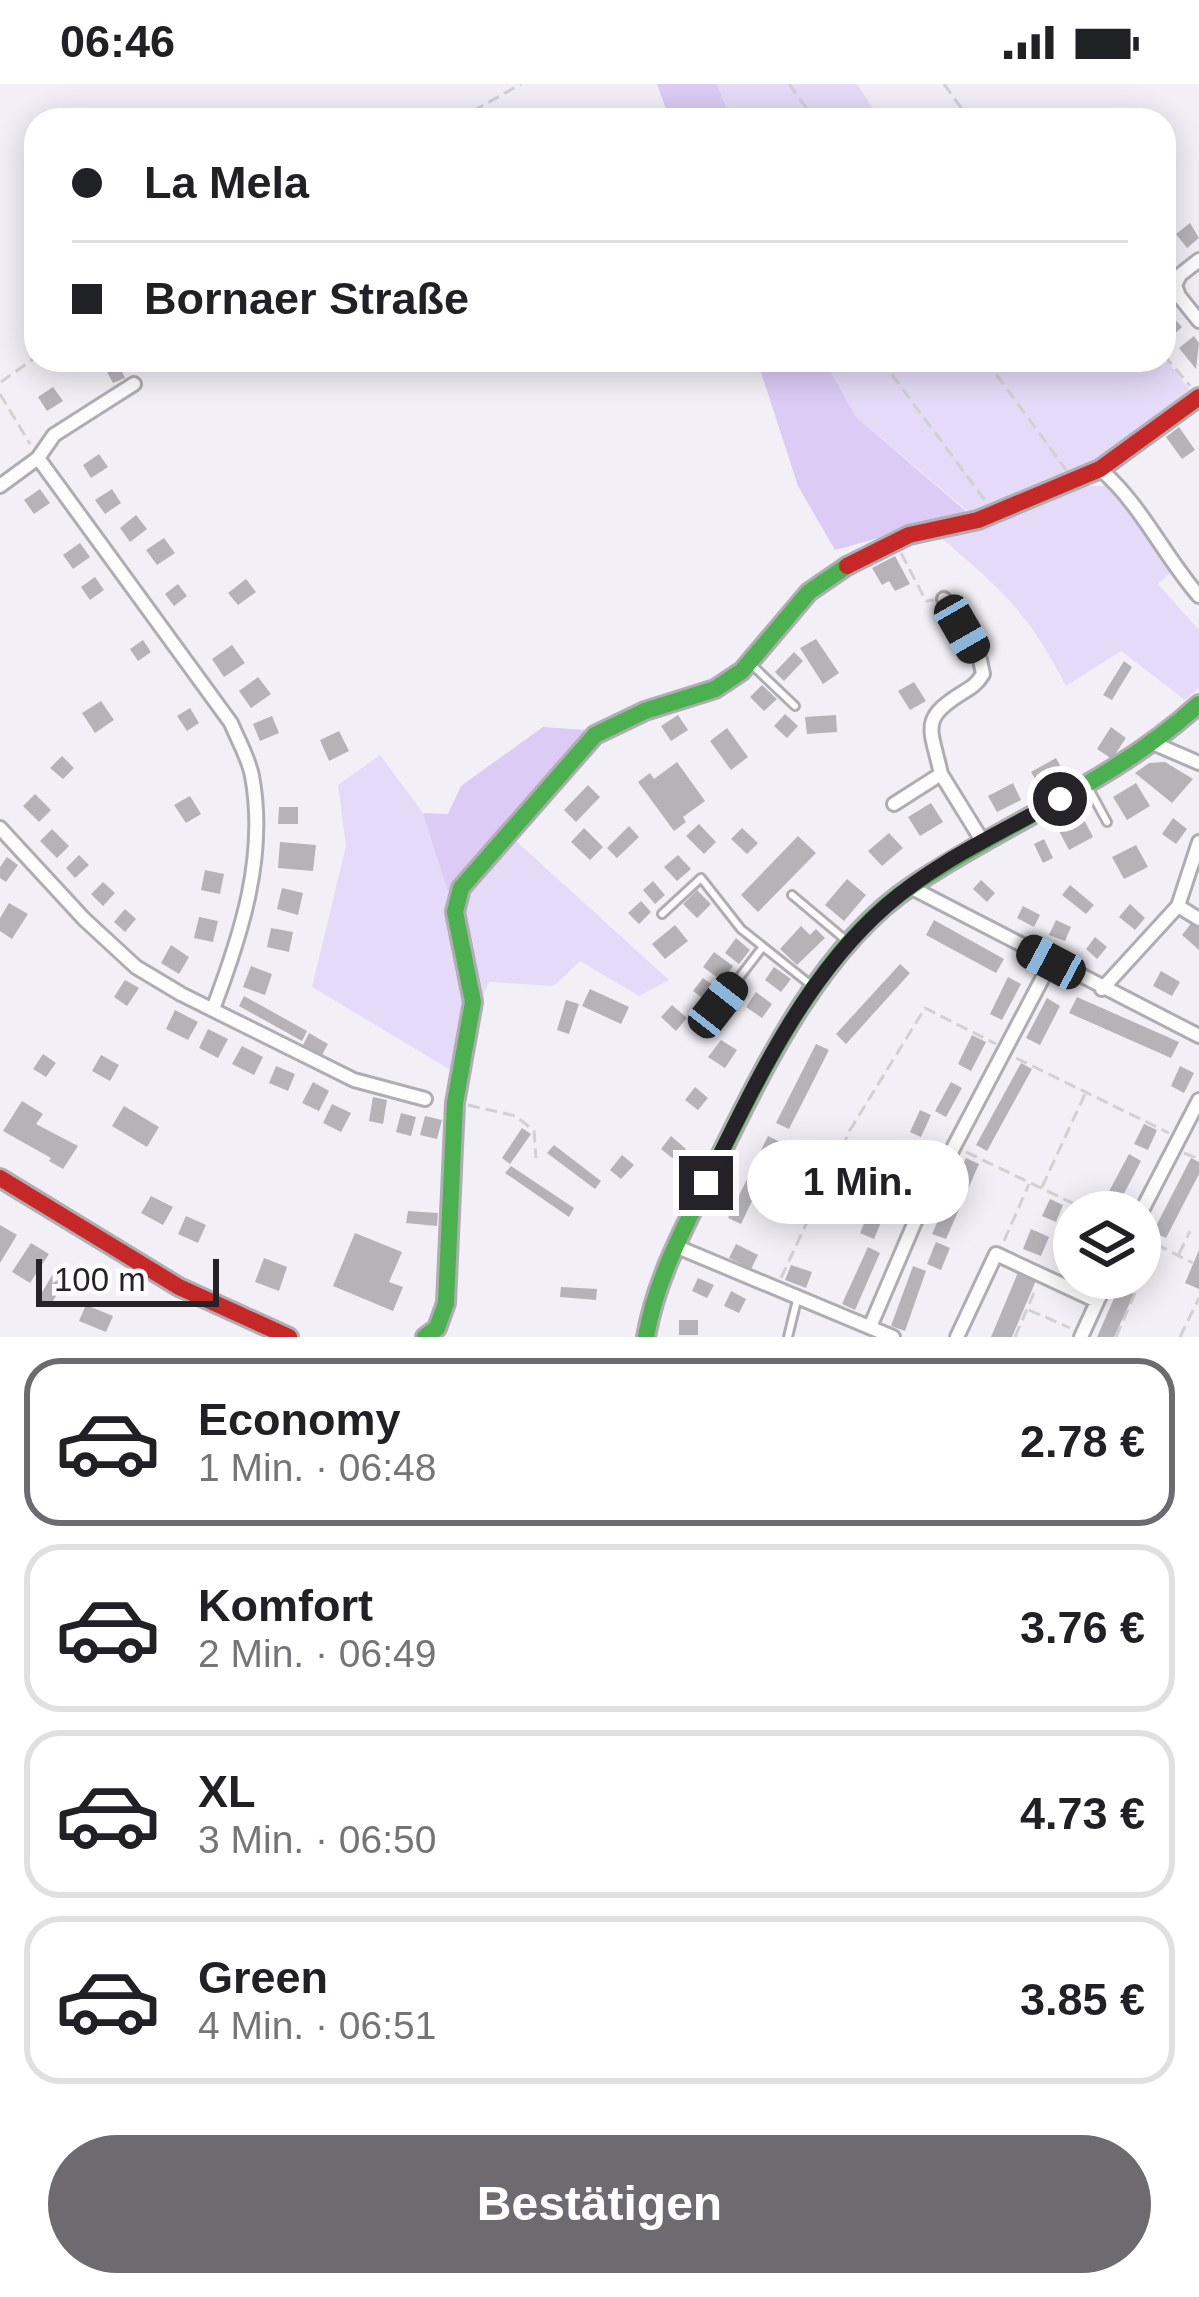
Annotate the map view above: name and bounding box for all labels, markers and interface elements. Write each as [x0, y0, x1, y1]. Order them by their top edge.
text: 06:46 [60, 16, 175, 67]
text: La Mela [144, 157, 309, 208]
text: Bornaer Straße [144, 273, 469, 324]
car [928, 589, 996, 669]
route start [1033, 772, 1087, 826]
car [1011, 929, 1091, 995]
car [682, 966, 754, 1044]
callout: 1 Min. [748, 1141, 970, 1225]
route end [679, 1156, 733, 1210]
text: 1 Min. [803, 1160, 913, 1203]
map controls [1053, 1191, 1161, 1299]
button: layers [1053, 1191, 1161, 1299]
scale bar [36, 1253, 219, 1306]
text: 100 m [54, 1261, 146, 1298]
icon: car [54, 1388, 162, 1496]
text: Economy [198, 1394, 401, 1445]
text: 2.78 € [1020, 1416, 1145, 1467]
text: 1 Min. · 06:48 [198, 1446, 436, 1489]
icon: car [54, 1574, 162, 1682]
text: Komfort [198, 1580, 373, 1631]
text: 3.76 € [1020, 1602, 1145, 1653]
text: 2 Min. · 06:49 [198, 1632, 436, 1675]
icon: car [54, 1760, 162, 1868]
text: XL [198, 1766, 256, 1817]
text: 4.73 € [1020, 1788, 1145, 1839]
text: 3 Min. · 06:50 [198, 1818, 436, 1861]
icon: car [54, 1946, 162, 2054]
text: Green [198, 1952, 328, 2003]
text: 3.85 € [1020, 1974, 1145, 2025]
text: 4 Min. · 06:51 [198, 2004, 436, 2047]
button: Bestätigen [48, 2135, 1151, 2273]

